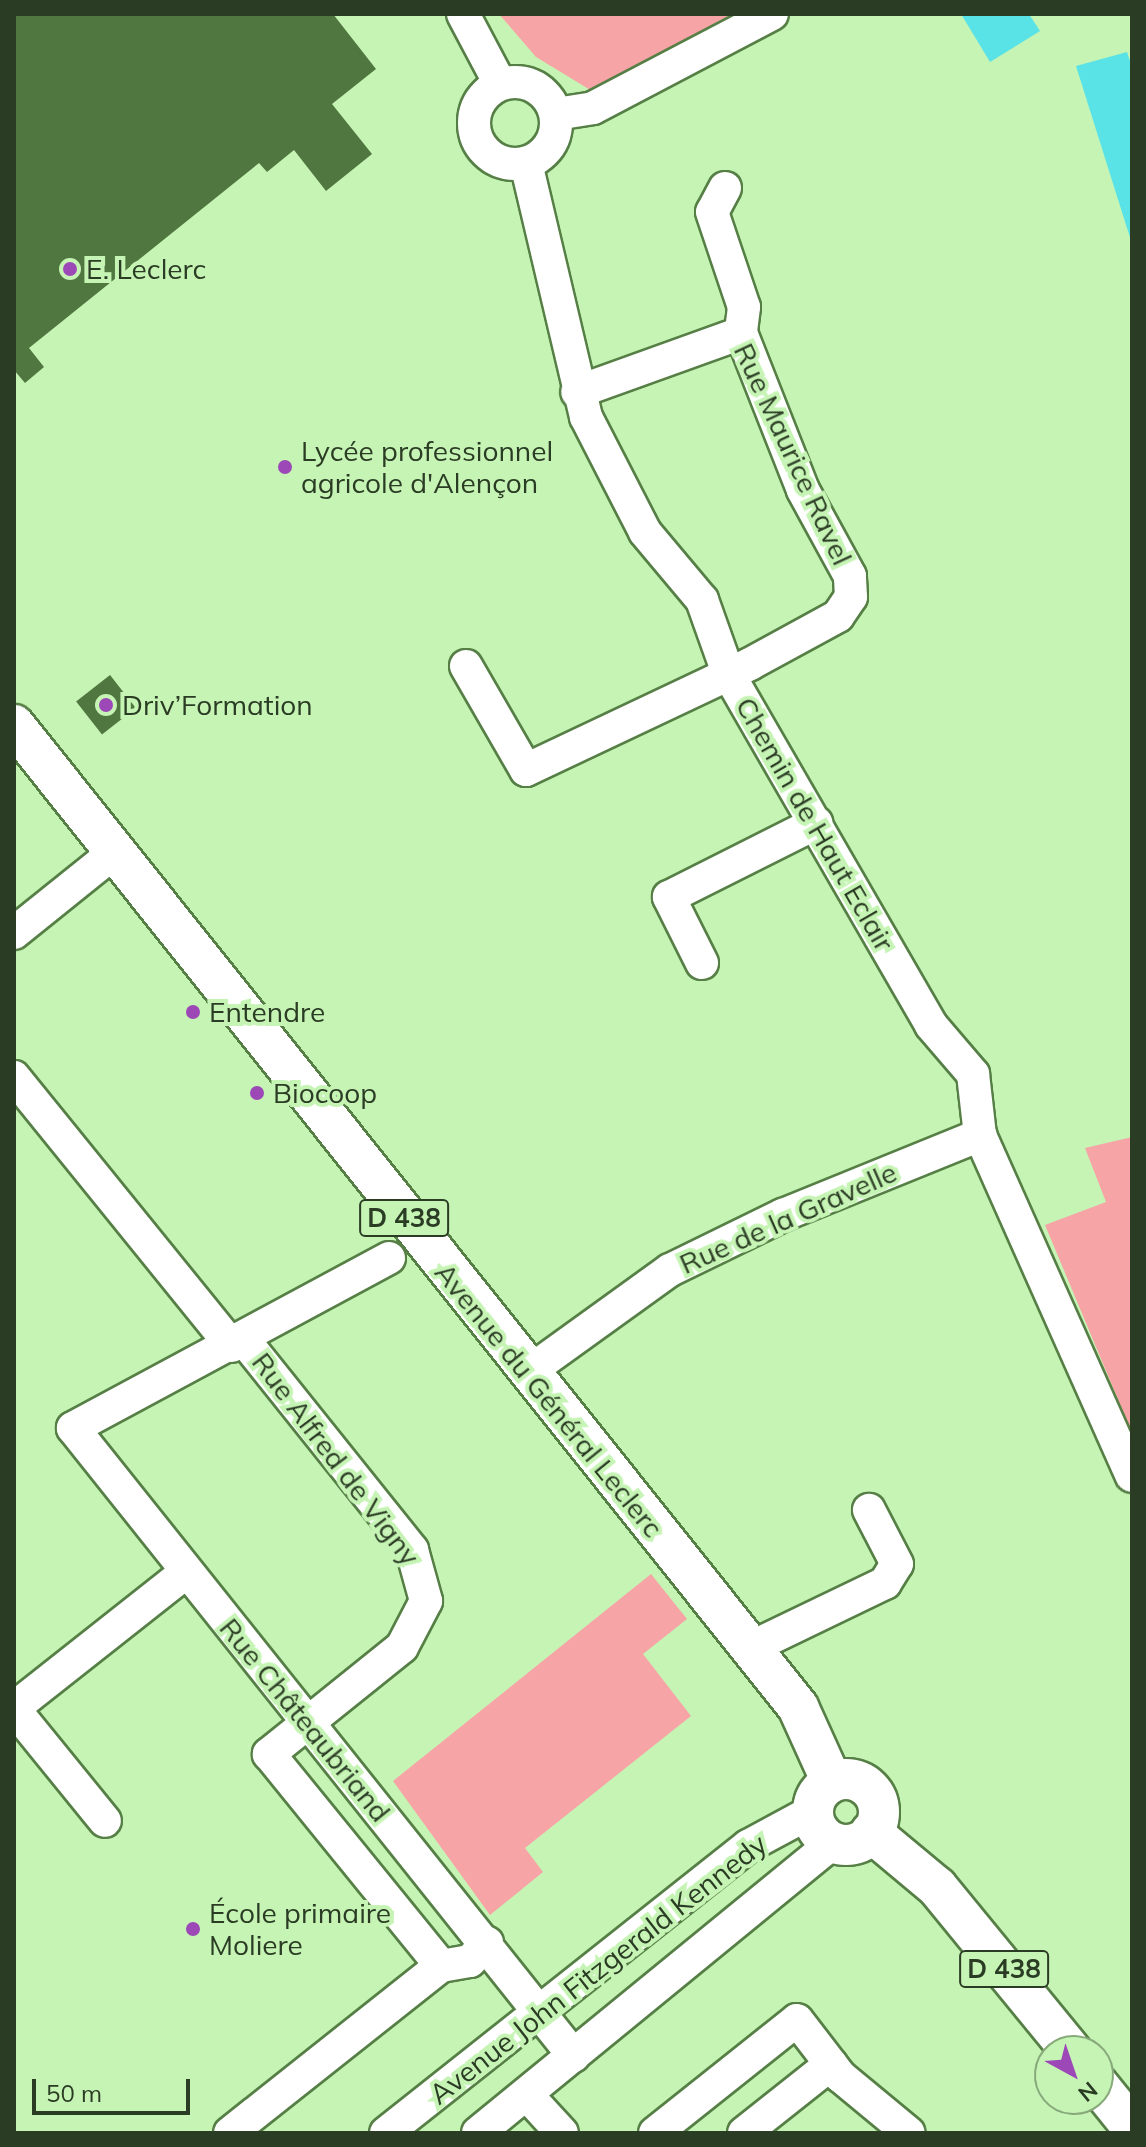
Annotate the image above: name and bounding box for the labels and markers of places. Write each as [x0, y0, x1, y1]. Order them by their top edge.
place label: E. Leclerc [86, 252, 206, 286]
marker: E. Leclerc [61, 260, 79, 278]
place label: Lycée professionnel agricole d'Alençon [301, 434, 553, 500]
marker: Lycée professionnel agricole d'Alençon [276, 458, 294, 476]
place label: Driv’Formation [122, 688, 313, 722]
marker: Driv’Formation [97, 696, 115, 714]
place label: Entendre [209, 995, 325, 1029]
marker: Entendre [184, 1003, 202, 1021]
place label: Biocoop [273, 1076, 377, 1110]
marker: Biocoop [248, 1084, 266, 1102]
place label: École primaire Moliere [209, 1896, 391, 1962]
marker: École primaire Moliere [184, 1920, 202, 1938]

